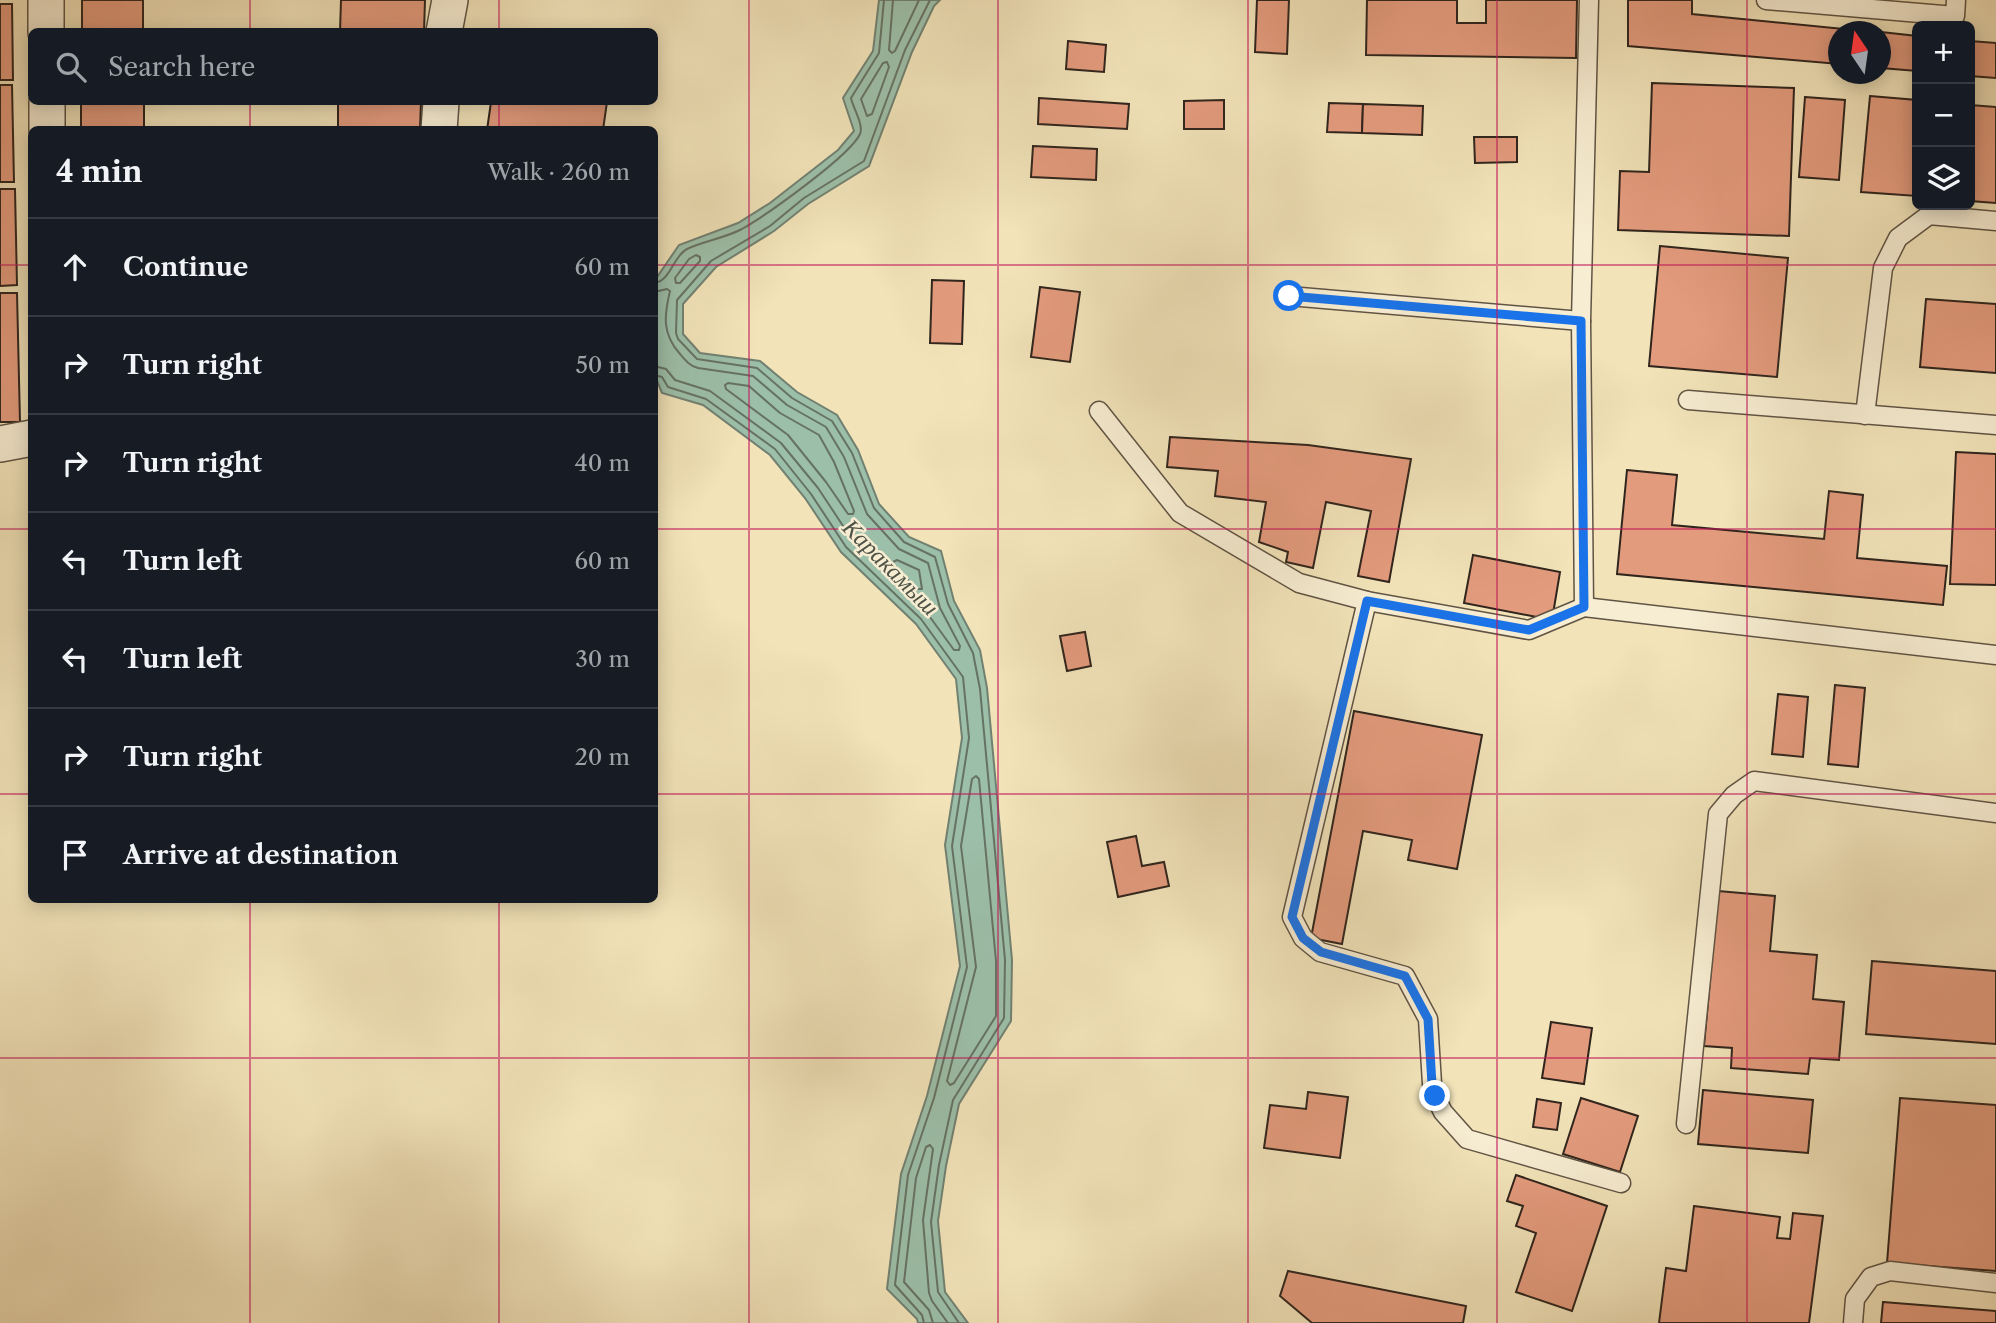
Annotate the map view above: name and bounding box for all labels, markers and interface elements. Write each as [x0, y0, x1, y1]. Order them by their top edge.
north arrow [1828, 21, 1891, 84]
map controls [1912, 21, 1975, 210]
button: + [1912, 21, 1975, 84]
search box [28, 28, 658, 105]
icon: search [52, 48, 90, 86]
text: Search here [108, 51, 255, 83]
button: − [1912, 84, 1975, 147]
button: layers [1912, 147, 1975, 210]
text: 4 min [56, 153, 142, 190]
text: Walk · 260 m [488, 158, 630, 186]
icon: ahead [56, 248, 94, 286]
text: Continue [123, 251, 248, 283]
text: 60 m [574, 253, 630, 281]
route start [1273, 280, 1304, 311]
icon: right [56, 346, 94, 384]
text: Turn right [123, 349, 262, 381]
text: 50 m [575, 351, 630, 379]
icon: right [56, 444, 94, 482]
text: Turn right [123, 447, 262, 479]
text: 40 m [575, 449, 630, 477]
water label: Каракамыш [836, 512, 945, 621]
icon: left [56, 542, 94, 580]
text: Turn left [123, 545, 242, 577]
text: 60 m [574, 547, 630, 575]
icon: left [56, 640, 94, 678]
text: Turn left [123, 643, 242, 675]
text: 30 m [575, 645, 630, 673]
icon: right [56, 738, 94, 776]
text: Turn right [123, 741, 262, 773]
text: 20 m [575, 743, 630, 771]
icon: arrive [56, 836, 94, 874]
text: Arrive at destination [123, 839, 398, 871]
route end [1419, 1080, 1450, 1111]

